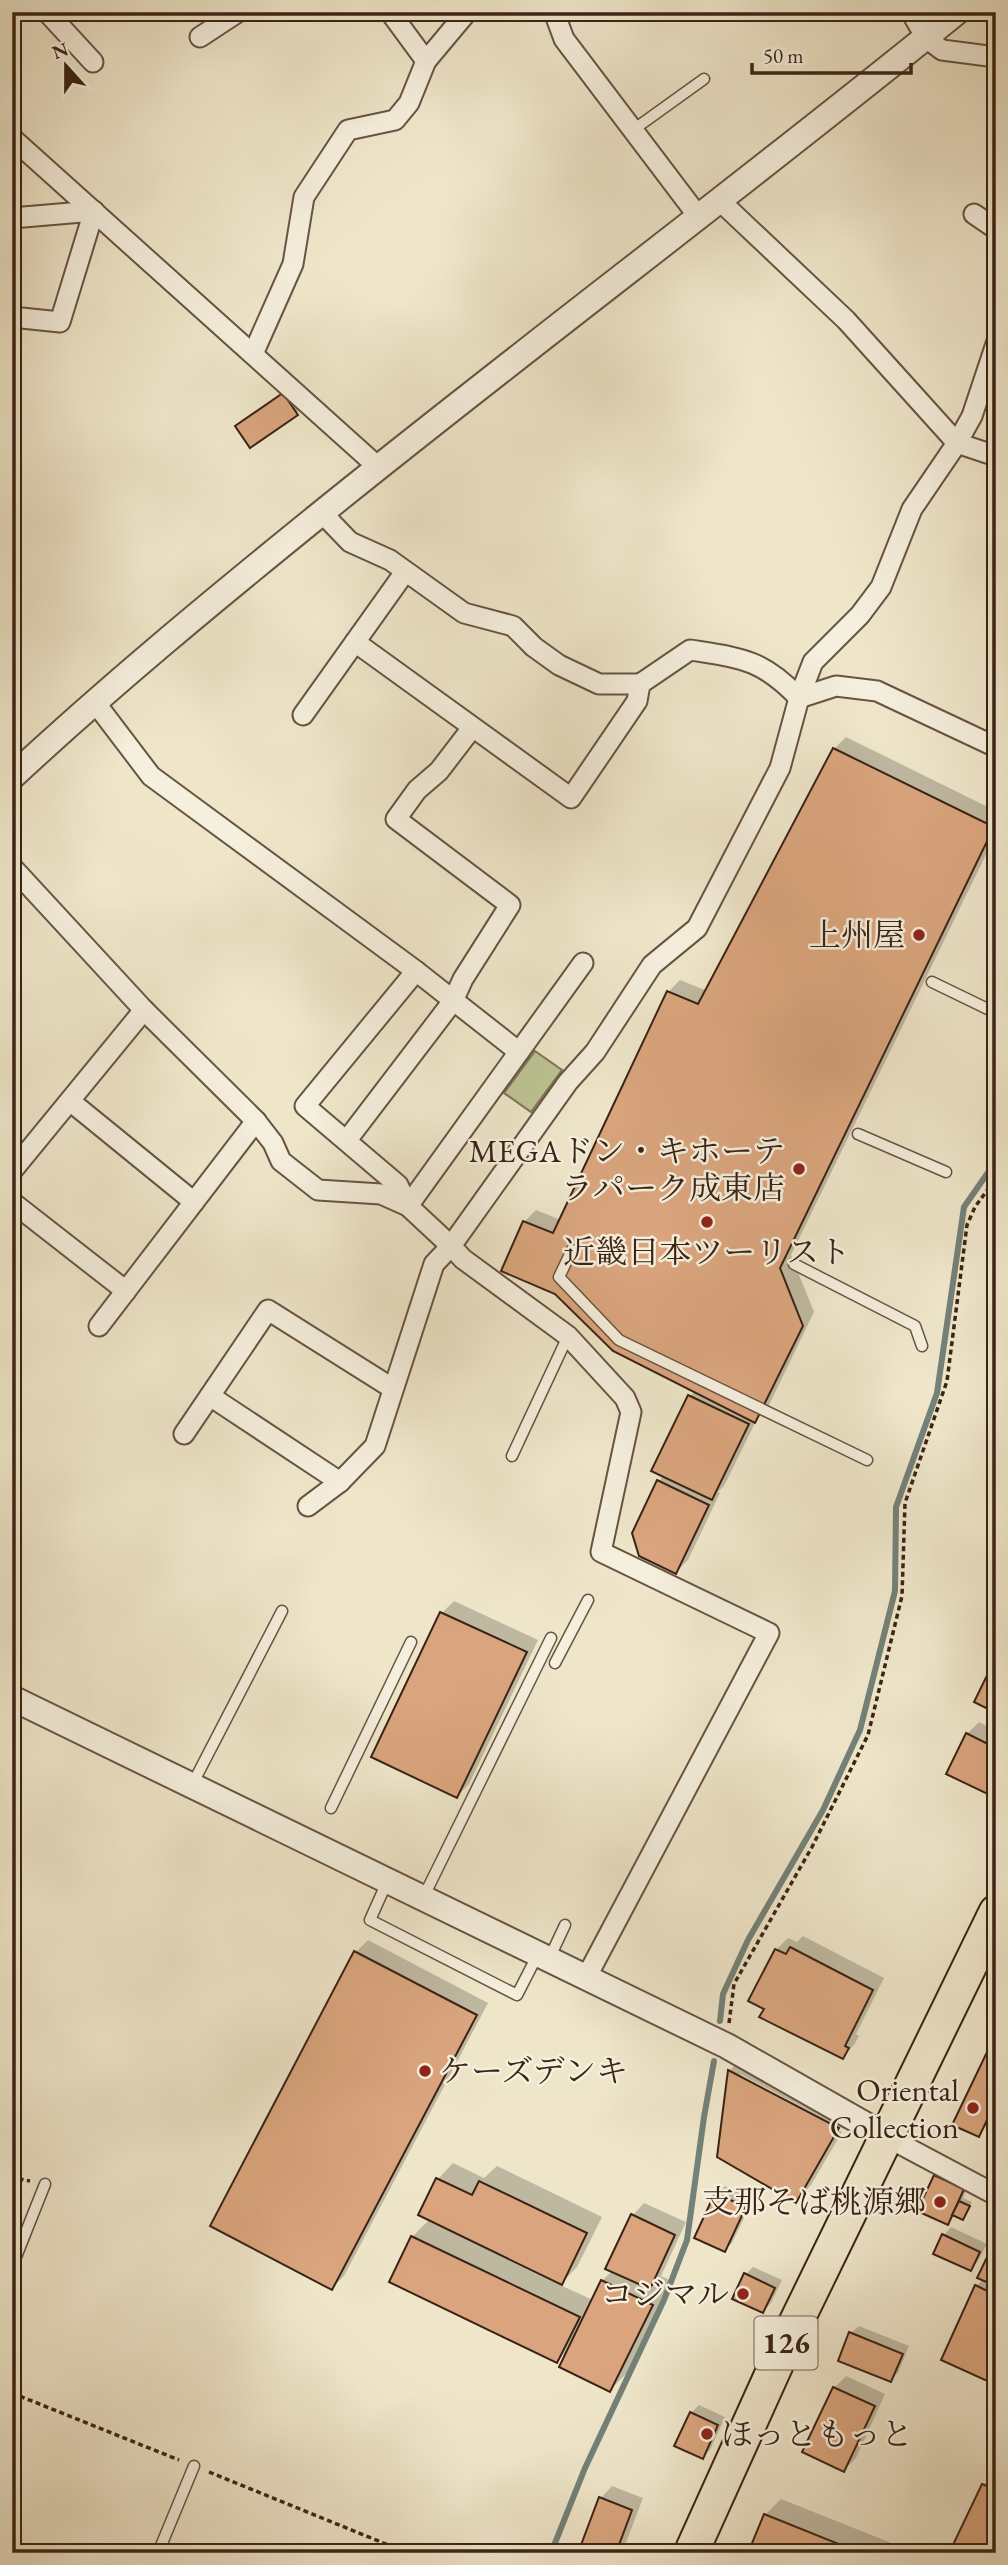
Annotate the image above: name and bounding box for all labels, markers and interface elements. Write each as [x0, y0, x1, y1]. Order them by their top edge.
north arrow [32, 32, 102, 102]
scale bar [752, 32, 912, 76]
text: N [48, 36, 72, 65]
text: 50 m [763, 42, 804, 69]
place label: 上州屋 [809, 914, 905, 956]
marker: 上州屋 [911, 927, 927, 943]
place label: MEGAドン・キホーテ ラパーク成東店 [469, 1130, 785, 1209]
marker: MEGAドン・キホーテ ラパーク成東店 [791, 1161, 807, 1177]
marker: 近畿日本ツーリスト [699, 1214, 715, 1230]
place label: 近畿日本ツーリスト [563, 1231, 851, 1273]
place label: ケーズデンキ [439, 2050, 628, 2092]
marker: ケーズデンキ [417, 2063, 433, 2079]
place label: Oriental Collection [830, 2069, 959, 2148]
marker: Oriental Collection [965, 2100, 981, 2116]
place label: 支那そば桃源郷 [702, 2181, 926, 2223]
marker: 支那そば桃源郷 [932, 2194, 948, 2210]
place label: コジマル [601, 2273, 729, 2315]
marker: コジマル [735, 2286, 751, 2302]
road number: 126 [754, 2316, 818, 2370]
place label: ほっともっと [721, 2413, 913, 2455]
marker: ほっともっと [699, 2426, 715, 2442]

